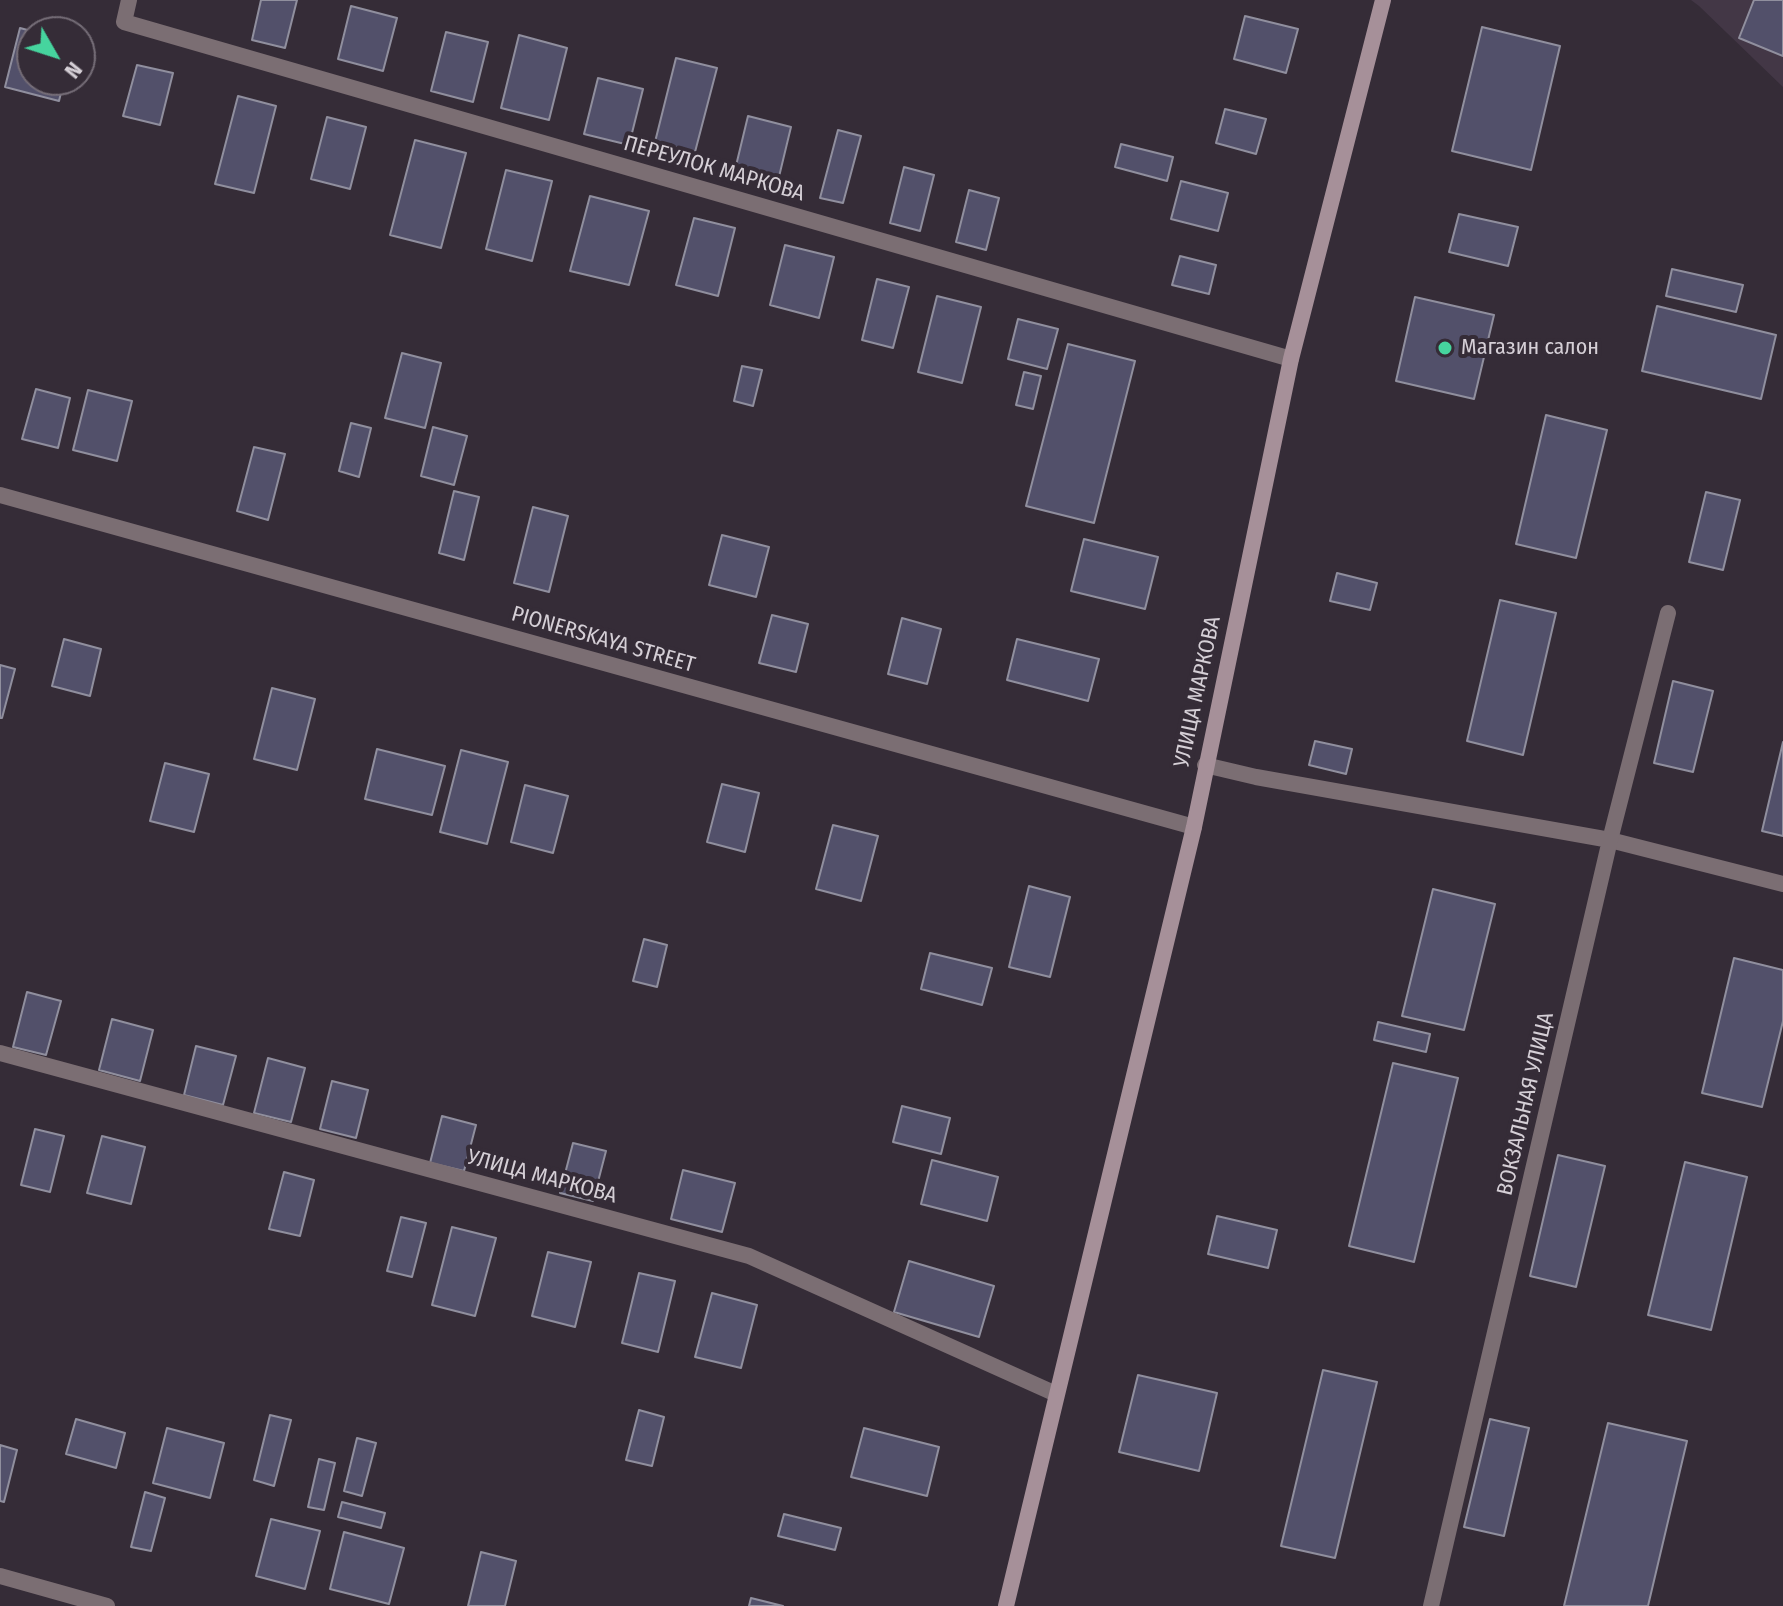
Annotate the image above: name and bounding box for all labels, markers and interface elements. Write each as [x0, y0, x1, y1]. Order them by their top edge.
north arrow [16, 16, 96, 96]
text: N [59, 57, 88, 84]
street label: ПЕРЕУЛОК МАРКОВА [621, 131, 807, 207]
place label: Магазин салон [1461, 335, 1599, 361]
marker: Магазин салон [1436, 339, 1454, 357]
street label: PIONERSKAYA STREET [508, 601, 698, 679]
street label: УЛИЦА МАРКОВА [1169, 614, 1227, 770]
street label: ВОКЗАЛЬНАЯ УЛИЦА [1492, 1010, 1560, 1198]
street label: УЛИЦА МАРКОВА [464, 1144, 620, 1210]

